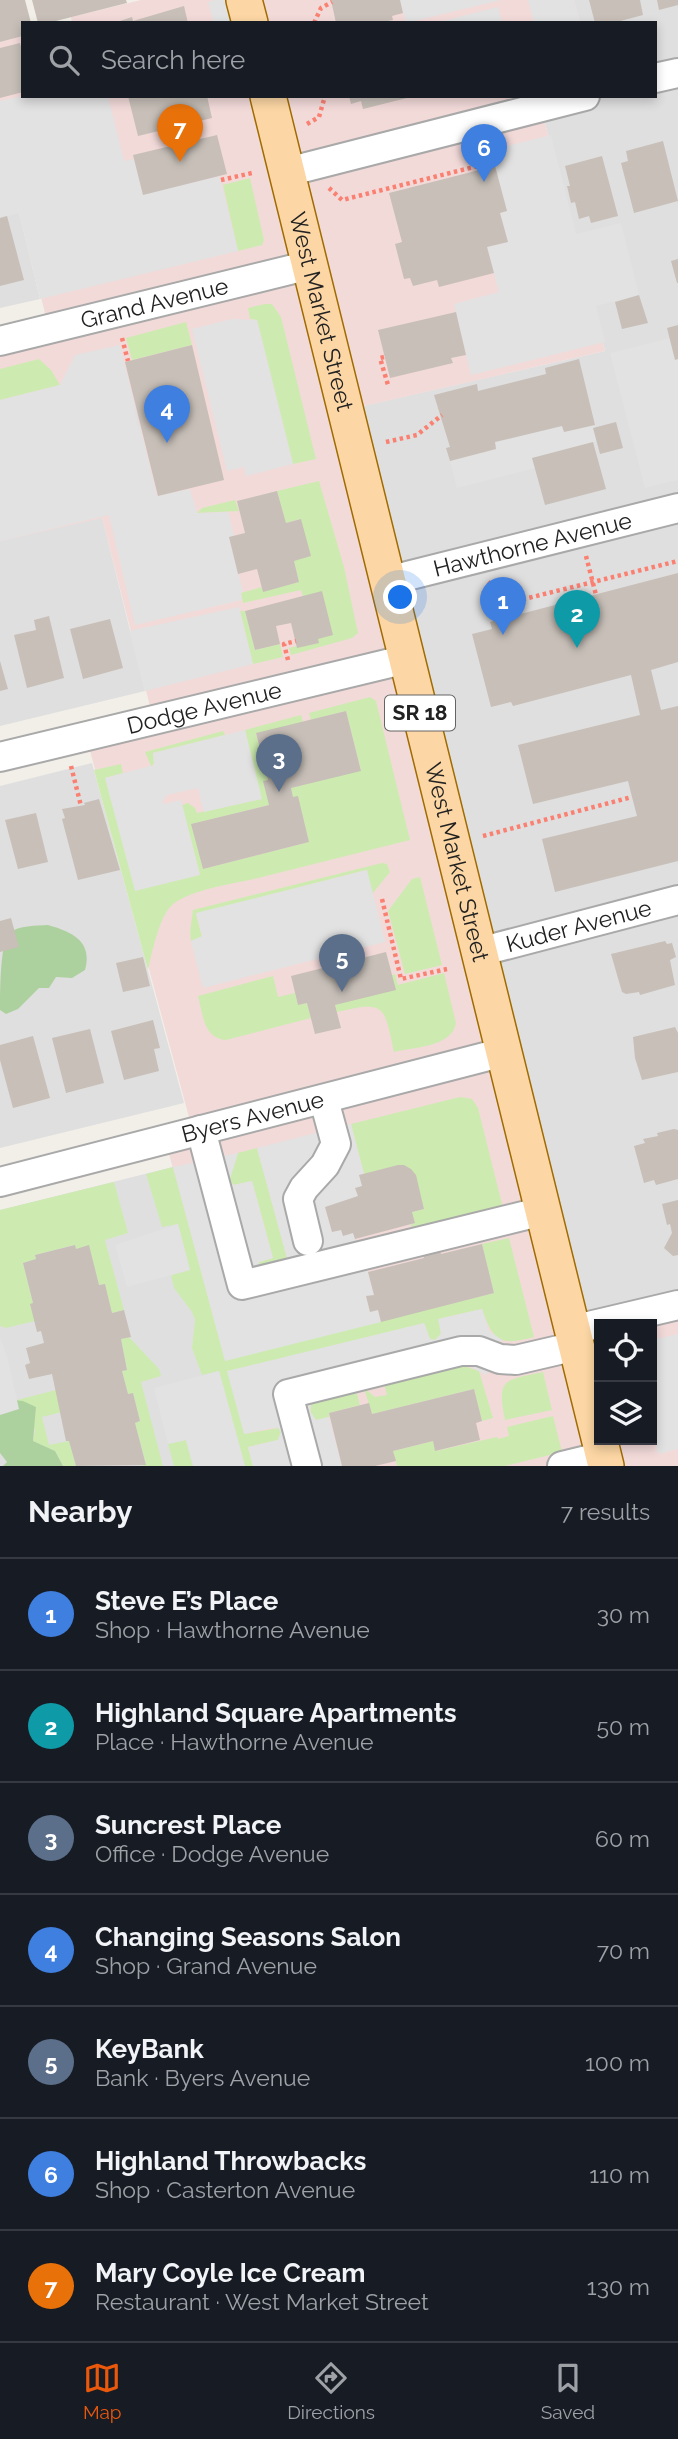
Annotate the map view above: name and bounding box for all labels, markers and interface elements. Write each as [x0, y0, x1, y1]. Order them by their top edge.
search box [21, 21, 657, 98]
icon: search [45, 41, 83, 79]
text: Search here [101, 45, 245, 75]
pin: 7 [157, 104, 203, 162]
pin: 6 [461, 124, 507, 182]
street label: West Market Street [284, 209, 359, 414]
street label: Grand Avenue [78, 272, 231, 334]
pin: 4 [144, 385, 190, 443]
street label: Hawthorne Avenue [430, 506, 634, 582]
pin: 1 [480, 577, 526, 635]
your location [383, 580, 417, 614]
pin: 2 [554, 590, 600, 648]
street label: Dodge Avenue [124, 676, 284, 739]
road number: SR 18 [385, 696, 455, 730]
pin: 3 [256, 734, 302, 792]
street label: West Market Street [420, 760, 495, 964]
street label: Kuder Avenue [503, 894, 654, 957]
pin: 5 [319, 934, 365, 992]
street label: Byers Avenue [179, 1085, 327, 1148]
map controls [594, 1319, 657, 1445]
button: locate [594, 1319, 657, 1382]
button: layers [594, 1382, 657, 1445]
text: Nearby [28, 1494, 132, 1529]
text: 7 results [561, 1498, 650, 1525]
text: Steve E’s Place [95, 1586, 278, 1616]
text: 1 [45, 1601, 57, 1628]
text: 30 m [597, 1601, 650, 1628]
text: Shop · Hawthorne Avenue [95, 1616, 370, 1643]
text: Highland Square Apartments [95, 1698, 457, 1728]
text: 2 [45, 1713, 57, 1740]
text: 50 m [596, 1713, 650, 1740]
text: Place · Hawthorne Avenue [95, 1728, 374, 1755]
text: Suncrest Place [95, 1810, 281, 1840]
text: 3 [45, 1825, 57, 1852]
text: 60 m [595, 1825, 650, 1852]
text: Office · Dodge Avenue [95, 1840, 329, 1867]
text: Changing Seasons Salon [95, 1922, 401, 1952]
text: 4 [44, 1937, 58, 1964]
text: 70 m [597, 1937, 650, 1964]
text: Shop · Grand Avenue [95, 1952, 317, 1979]
text: KeyBank [95, 2034, 204, 2064]
text: 5 [45, 2049, 57, 2076]
text: 100 m [585, 2049, 650, 2076]
text: Bank · Byers Avenue [95, 2064, 310, 2091]
text: Highland Throwbacks [95, 2146, 366, 2176]
text: 6 [44, 2161, 58, 2188]
text: 110 m [589, 2161, 650, 2188]
text: Shop · Casterton Avenue [95, 2176, 355, 2203]
text: Mary Coyle Ice Cream [95, 2258, 366, 2288]
text: 7 [45, 2273, 57, 2300]
text: 130 m [587, 2273, 650, 2300]
text: Restaurant · West Market Street [95, 2288, 429, 2315]
tab: Map [83, 2359, 122, 2423]
tab: Directions [287, 2359, 375, 2423]
tab: Saved [541, 2359, 595, 2423]

